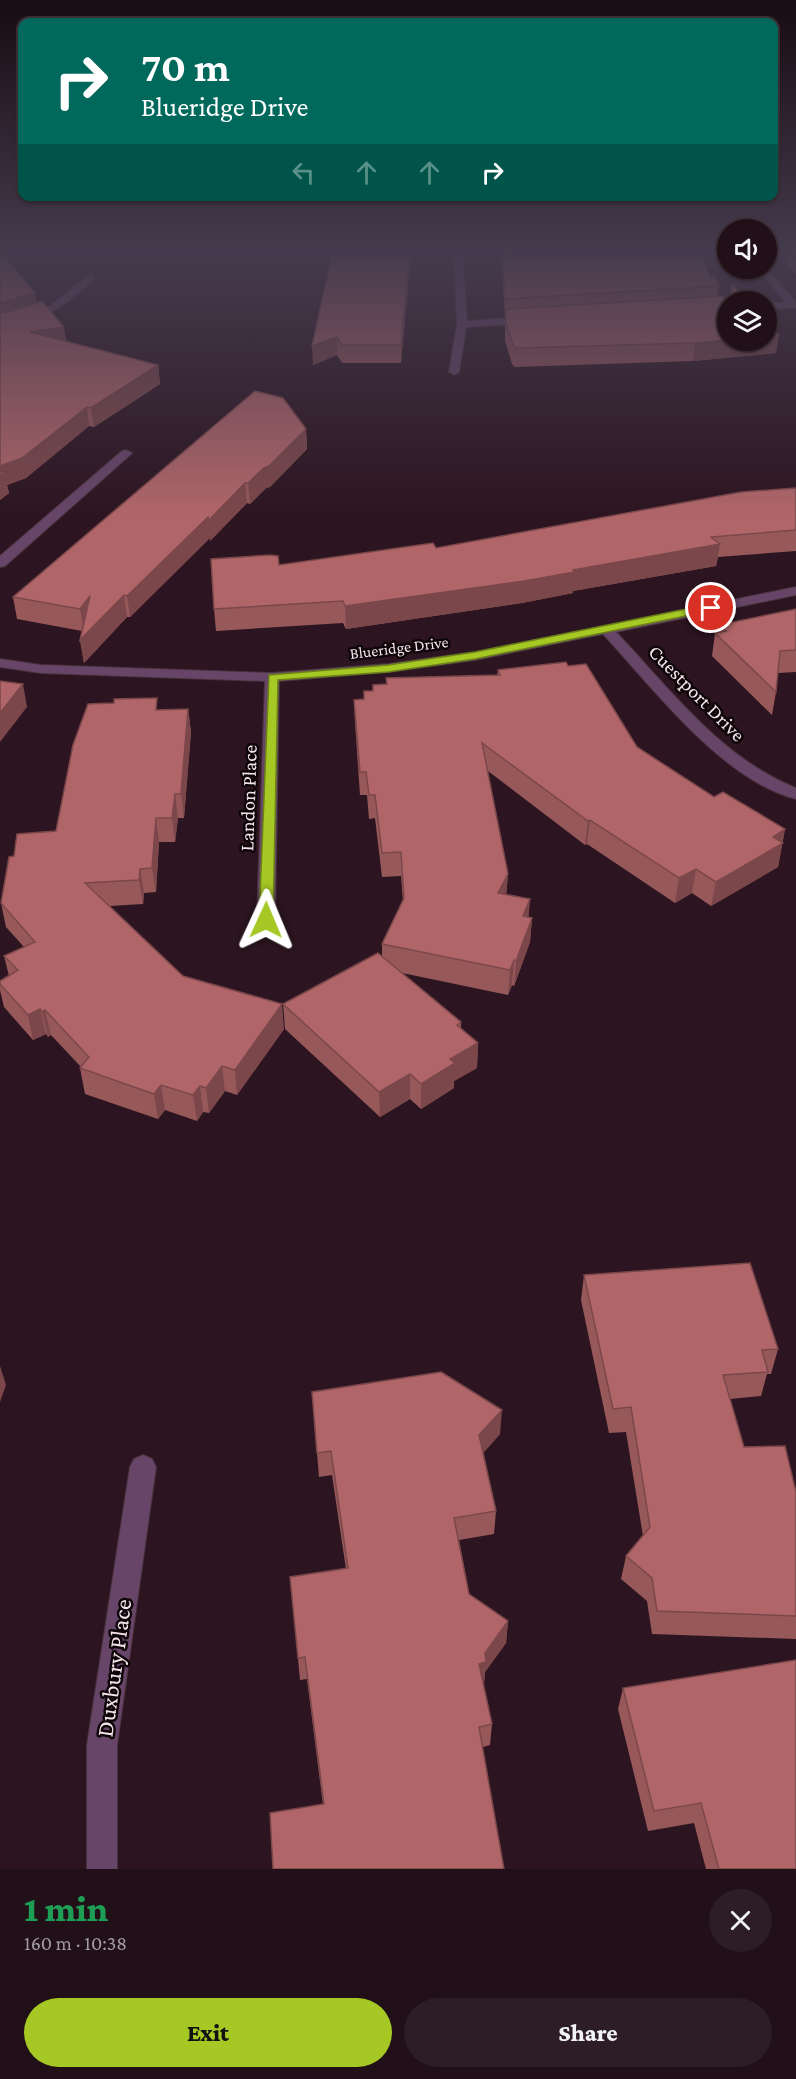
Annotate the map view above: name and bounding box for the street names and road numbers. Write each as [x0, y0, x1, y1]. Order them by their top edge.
street label: Blueridge Drive [349, 633, 449, 663]
street label: Cuestport Drive [644, 640, 750, 747]
street label: Landon Place [235, 744, 261, 852]
street label: Duxbury Place [90, 1597, 137, 1739]

